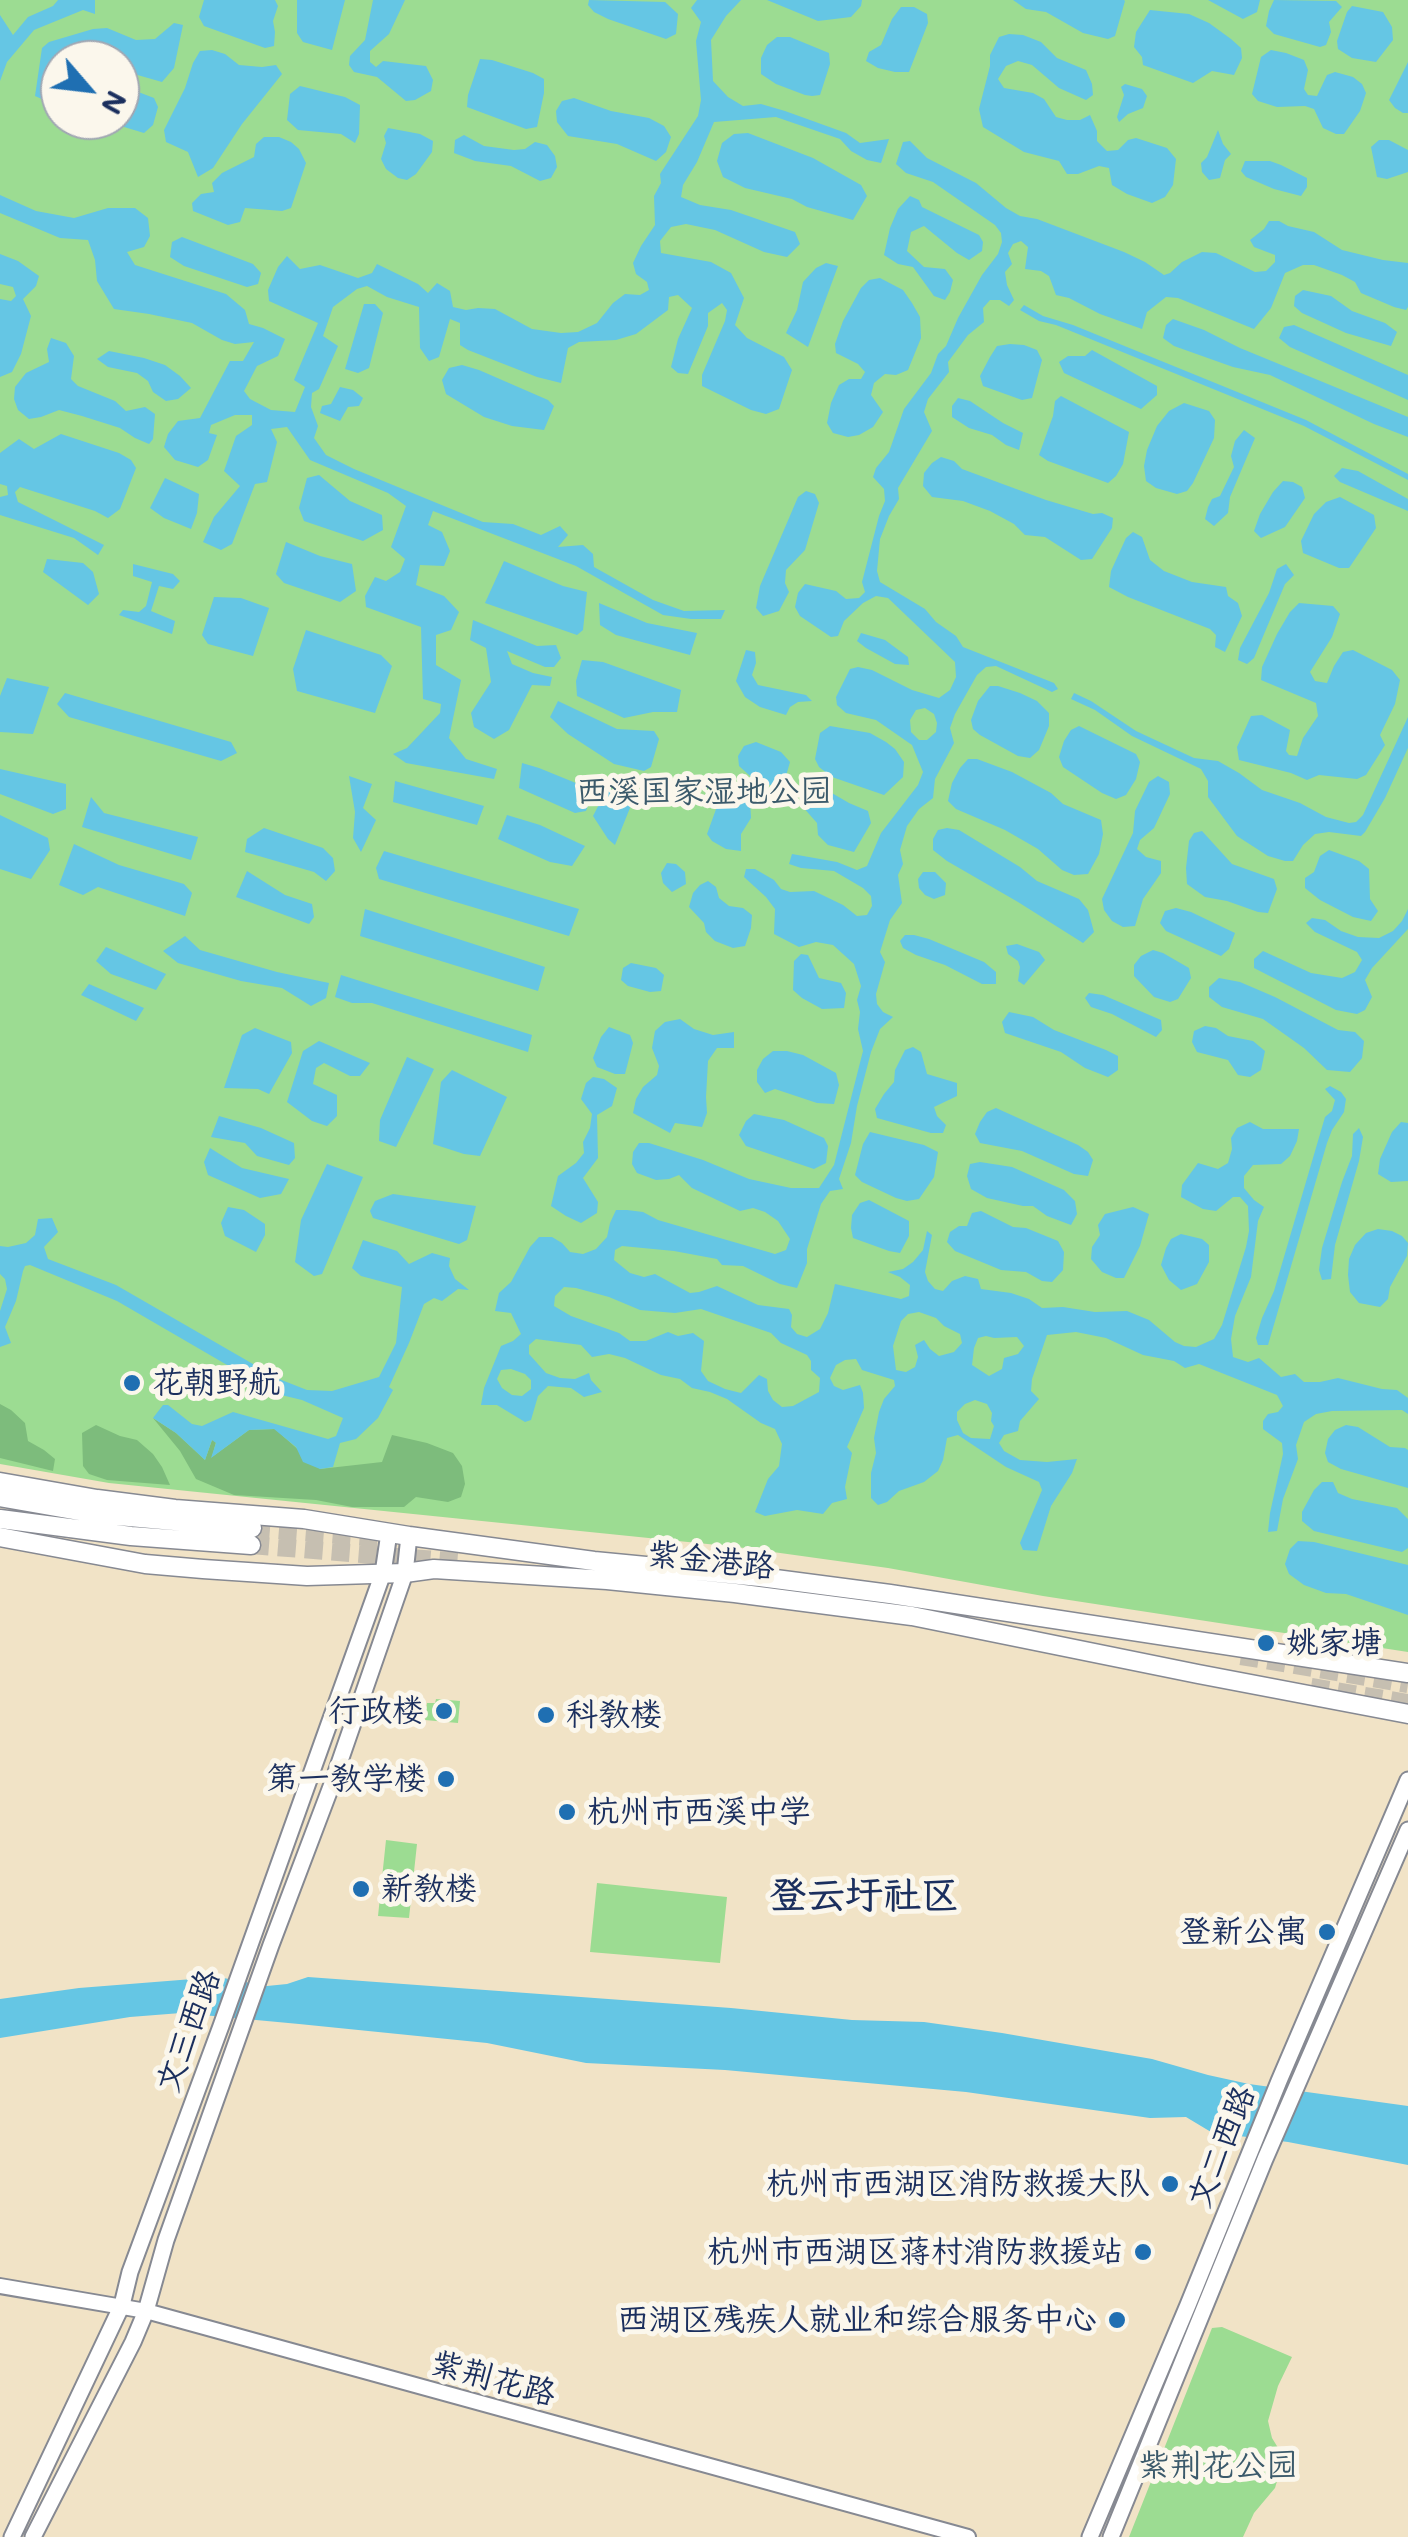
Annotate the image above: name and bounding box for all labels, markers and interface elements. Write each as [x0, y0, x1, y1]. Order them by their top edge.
north arrow [40, 40, 140, 140]
text: N [94, 85, 136, 121]
park label: 西溪国家湿地公园 [576, 773, 832, 811]
place label: 花朝野航 [152, 1364, 280, 1402]
marker: 花朝野航 [121, 1372, 143, 1394]
street label: 紫金港路 [645, 1535, 777, 1587]
place label: 姚家塘 [1286, 1624, 1382, 1662]
marker: 姚家塘 [1255, 1632, 1277, 1654]
place label: 行政楼 [328, 1692, 424, 1730]
place label: 科教楼 [566, 1696, 662, 1734]
marker: 行政楼 [433, 1700, 455, 1722]
marker: 科教楼 [535, 1704, 557, 1726]
place label: 第一教学楼 [266, 1760, 426, 1798]
marker: 第一教学楼 [435, 1768, 457, 1790]
place label: 杭州市西溪中学 [587, 1793, 811, 1831]
marker: 杭州市西溪中学 [556, 1801, 578, 1823]
place label: 新教楼 [381, 1870, 477, 1908]
district label: 登云圩社区 [769, 1873, 959, 1919]
marker: 新教楼 [350, 1878, 372, 1900]
place label: 登新公寓 [1179, 1913, 1307, 1951]
marker: 登新公寓 [1316, 1921, 1338, 1943]
street label: 文三西路 [149, 1964, 229, 2098]
street label: 文二西路 [1180, 2080, 1264, 2214]
place label: 杭州市西湖区消防救援大队 [766, 2165, 1150, 2203]
marker: 杭州市西湖区消防救援大队 [1159, 2173, 1181, 2195]
place label: 杭州市西湖区蒋村消防救援站 [707, 2233, 1123, 2271]
marker: 杭州市西湖区蒋村消防救援站 [1132, 2241, 1154, 2263]
place label: 西湖区残疾人就业和综合服务中心 [617, 2301, 1097, 2339]
marker: 西湖区残疾人就业和综合服务中心 [1106, 2309, 1128, 2331]
street label: 紫荆花路 [426, 2344, 560, 2414]
park label: 紫荆花公园 [1138, 2447, 1298, 2485]

